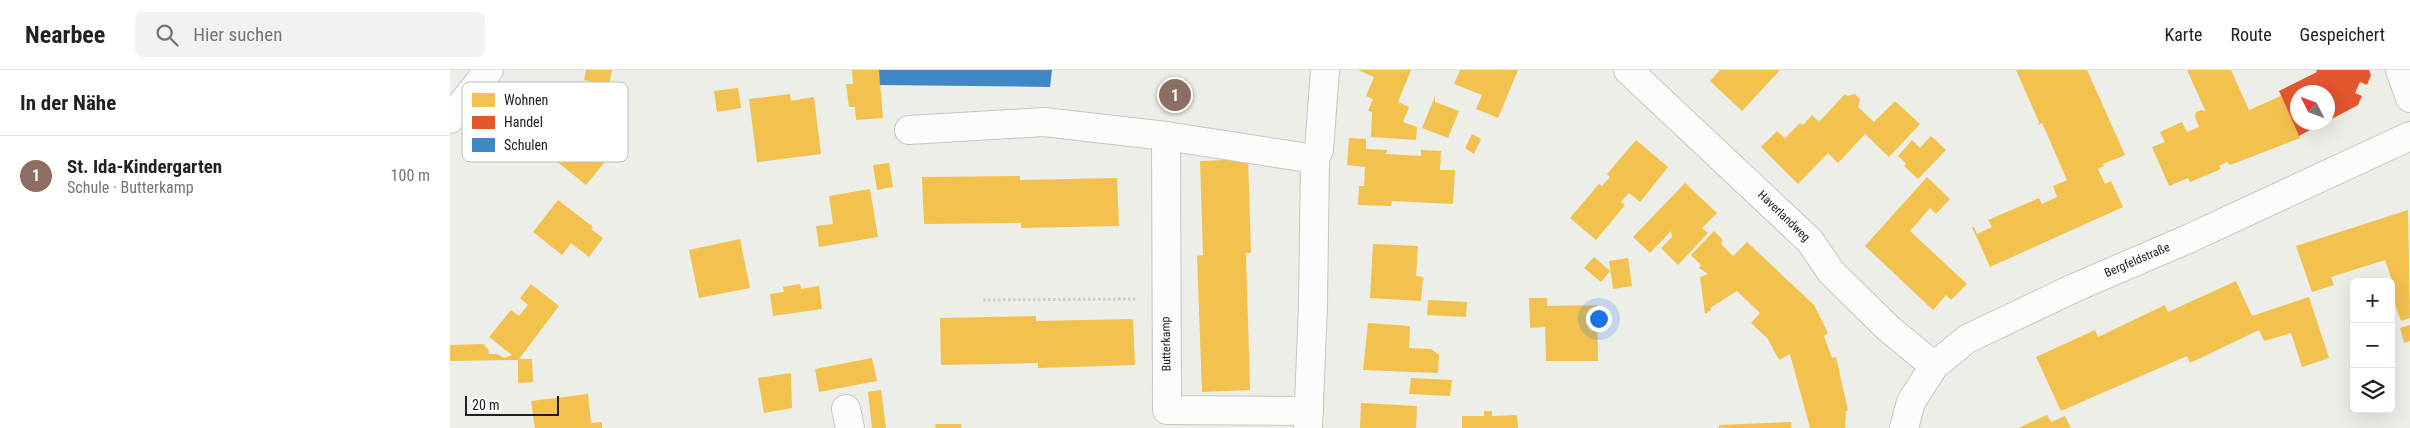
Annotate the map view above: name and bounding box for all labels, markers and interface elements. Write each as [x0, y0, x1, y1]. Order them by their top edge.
search box [135, 12, 485, 57]
text: Nearbee [25, 21, 105, 49]
icon: search [153, 21, 181, 49]
text: Hier suchen [193, 23, 282, 46]
text: Karte [2164, 24, 2203, 45]
text: Route [2231, 24, 2272, 45]
text: Gespeichert [2300, 24, 2385, 45]
pin: 1 [1159, 76, 1191, 114]
legend [462, 82, 628, 162]
north arrow [2290, 85, 2335, 130]
text: In der Nähe [20, 91, 116, 115]
text: Wohnen [504, 92, 548, 108]
text: Handel [504, 114, 543, 130]
text: Schulen [504, 137, 548, 153]
text: St. Ida-Kindergarten [67, 155, 222, 178]
text: 1 [32, 166, 40, 185]
text: 100 m [391, 166, 430, 185]
text: Schule · Butterkamp [67, 178, 194, 197]
street label: Haverlandweg [1755, 188, 1813, 244]
street label: Bergfeldstraße [2102, 240, 2172, 280]
map controls [2350, 278, 2395, 413]
button: + [2350, 278, 2395, 323]
your location [1586, 306, 1612, 332]
street label: Butterkamp [1159, 316, 1173, 372]
button: − [2350, 323, 2395, 368]
button: layers [2350, 368, 2395, 413]
scale bar [465, 393, 559, 416]
text: 20 m [472, 397, 500, 413]

